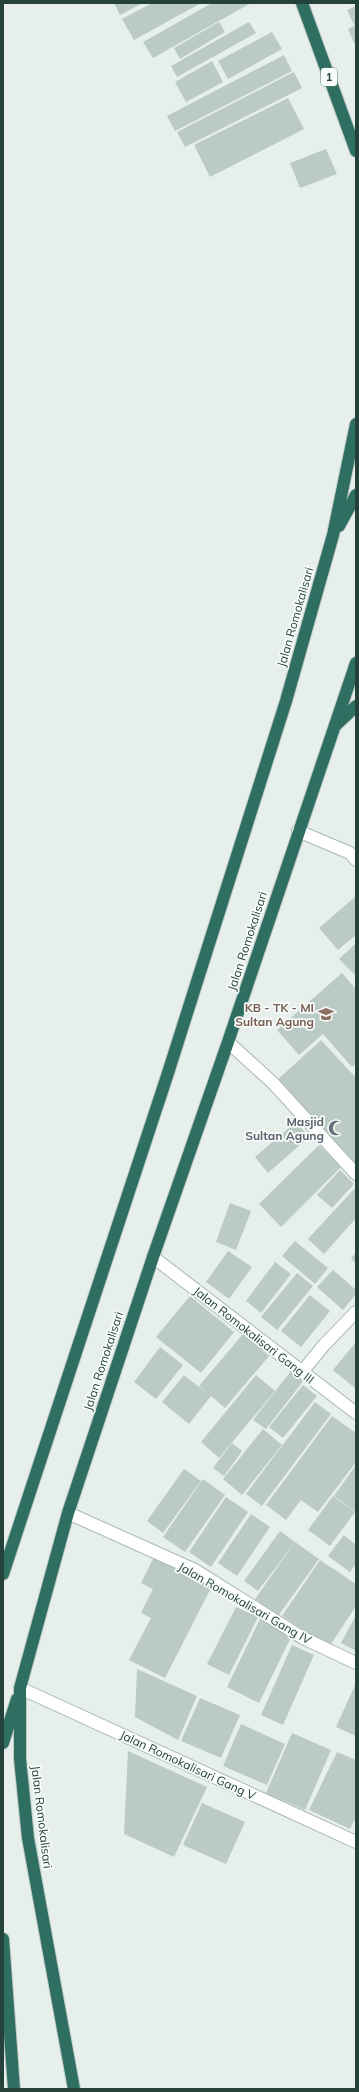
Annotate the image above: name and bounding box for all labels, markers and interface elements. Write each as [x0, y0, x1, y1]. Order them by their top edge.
road number: 1 [321, 68, 337, 86]
street label: Jalan Romokalisari [274, 565, 316, 669]
street label: Jalan Romokalisari [224, 889, 270, 992]
place label: KB - TK - MI Sultan Agung [235, 1000, 314, 1029]
school or university icon: KB - TK - MI Sultan Agung [317, 1005, 335, 1023]
place label: Masjid Sultan Agung [245, 1114, 324, 1143]
mosque icon: Masjid Sultan Agung [327, 1119, 345, 1137]
street label: Jalan Romokalisari Gang III [191, 1283, 317, 1387]
street label: Jalan Romokalisari [80, 1309, 126, 1412]
street label: Jalan Romokalisari Gang IV [176, 1559, 315, 1648]
street label: Jalan Romokalisari Gang V [118, 1727, 259, 1803]
street label: Jalan Romokalisari [28, 1765, 56, 1869]

